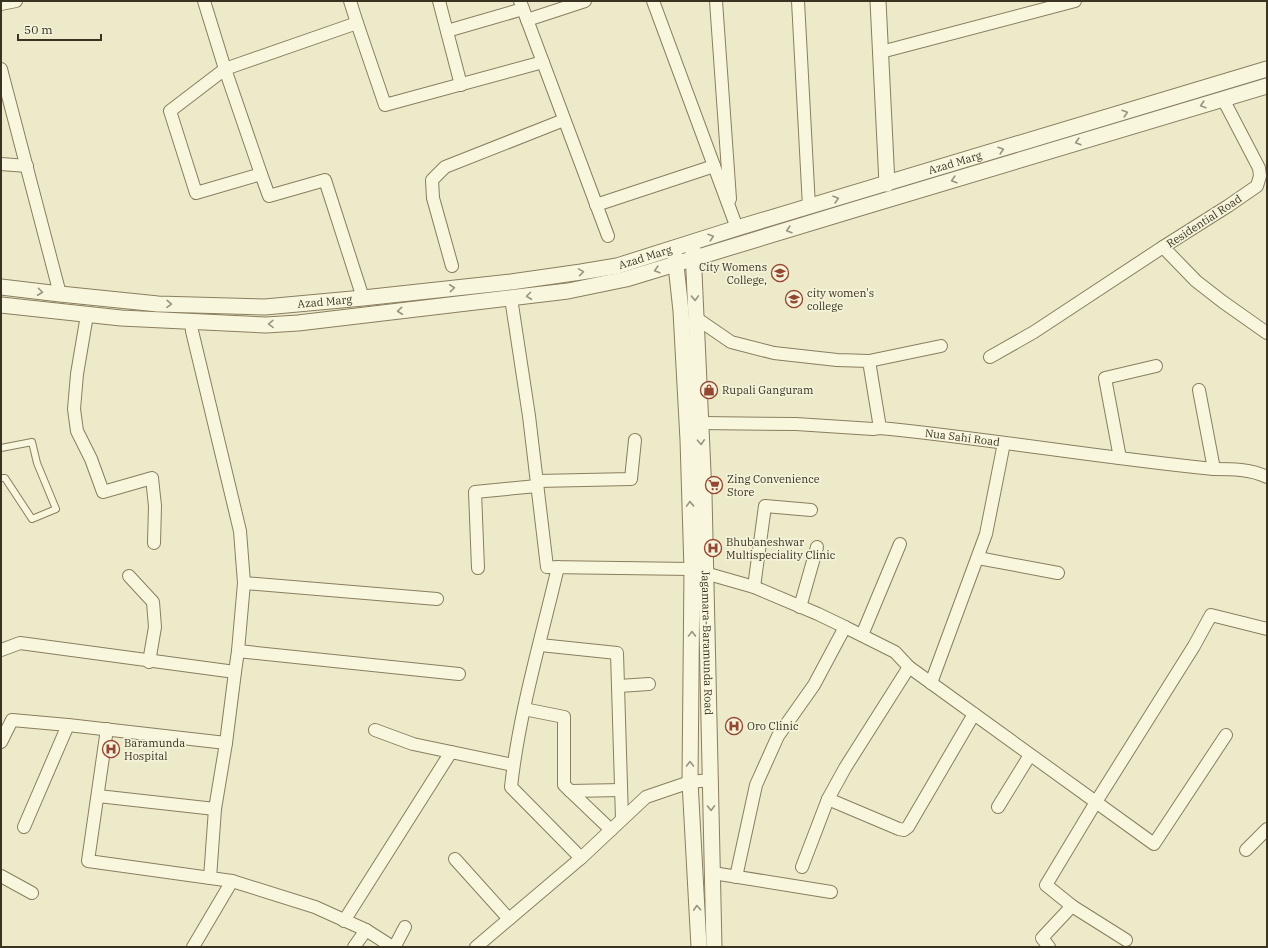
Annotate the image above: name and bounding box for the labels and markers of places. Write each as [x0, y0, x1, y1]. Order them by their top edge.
place label: City Womens College, [699, 260, 767, 287]
school or university icon: City Womens College, [770, 263, 790, 283]
place label: city women's college [807, 286, 874, 313]
school or university icon: city women's college [784, 289, 804, 309]
shop icon: Rupali Ganguram [699, 380, 719, 400]
place label: Rupali Ganguram [722, 383, 814, 397]
place label: Zing Convenience Store [727, 472, 820, 499]
supermarket icon: Zing Convenience Store [704, 475, 724, 495]
place label: Bhubaneshwar Multispeciality Clinic [726, 535, 836, 562]
hospital icon: Bhubaneshwar Multispeciality Clinic [703, 538, 723, 558]
hospital icon: Oro Clinic [724, 716, 744, 736]
place label: Oro Clinic [747, 719, 799, 733]
place label: Baramunda Hospital [124, 736, 185, 763]
hospital icon: Baramunda Hospital [101, 739, 121, 759]

